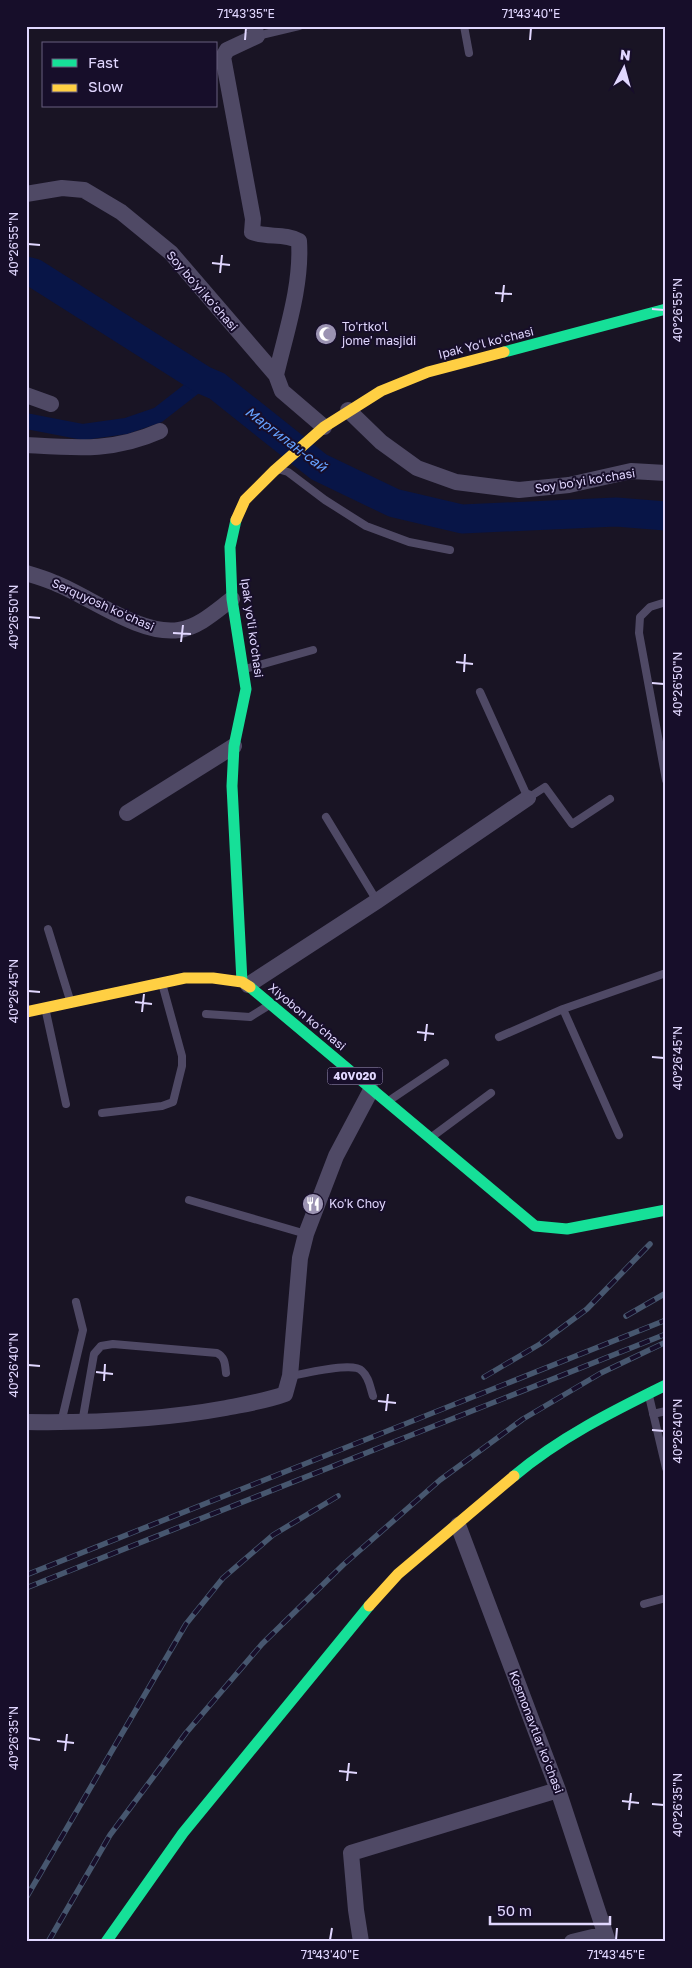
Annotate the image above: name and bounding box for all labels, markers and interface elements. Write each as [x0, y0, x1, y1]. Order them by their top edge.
text: 71°43'35"E [217, 6, 275, 21]
text: 71°43'40"E [502, 6, 560, 21]
legend [42, 42, 218, 108]
north arrow [600, 42, 650, 92]
text: N [619, 46, 632, 64]
text: Fast [88, 53, 119, 71]
text: Slow [88, 77, 123, 95]
text: 40°26'55"N [6, 212, 21, 276]
street label: Soy boʻyi koʻchasi [164, 248, 241, 334]
text: 40°26'55"N [670, 278, 685, 342]
place label: To'rtko'l jome' masjidi [341, 319, 416, 348]
mosque icon: To'rtko'l jome' masjidi [314, 322, 338, 346]
street label: Ipak Yoʻl koʻchasi [437, 323, 535, 362]
water label: Маргилан-сай [242, 402, 332, 476]
street label: Soy boʻyi koʻchasi [534, 465, 636, 496]
street label: Serquyosh koʻchasi [49, 575, 157, 634]
street label: Ipak yo'li ko'chasi [238, 577, 267, 679]
text: 40°26'50"N [6, 585, 21, 649]
text: 40°26'50"N [670, 652, 685, 716]
text: 40°26'45"N [6, 959, 21, 1023]
street label: Xiyobon koʻchasi [266, 980, 349, 1053]
text: 40°26'45"N [670, 1026, 685, 1090]
road number: 40V020 [328, 1068, 382, 1084]
restaurant icon: Ko'k Choy [301, 1192, 325, 1216]
place label: Ko'k Choy [329, 1196, 386, 1211]
text: 40°26'40"N [6, 1333, 21, 1397]
text: 40°26'40"N [670, 1399, 685, 1463]
street label: Kosmonavtlar koʻchasi [506, 1668, 567, 1795]
text: 40°26'35"N [6, 1706, 21, 1770]
text: 40°26'35"N [670, 1773, 685, 1837]
scale bar [490, 1893, 610, 1925]
text: 50 m [497, 1901, 532, 1919]
text: 71°43'40"E [301, 1947, 359, 1962]
text: 71°43'45"E [587, 1947, 645, 1962]

